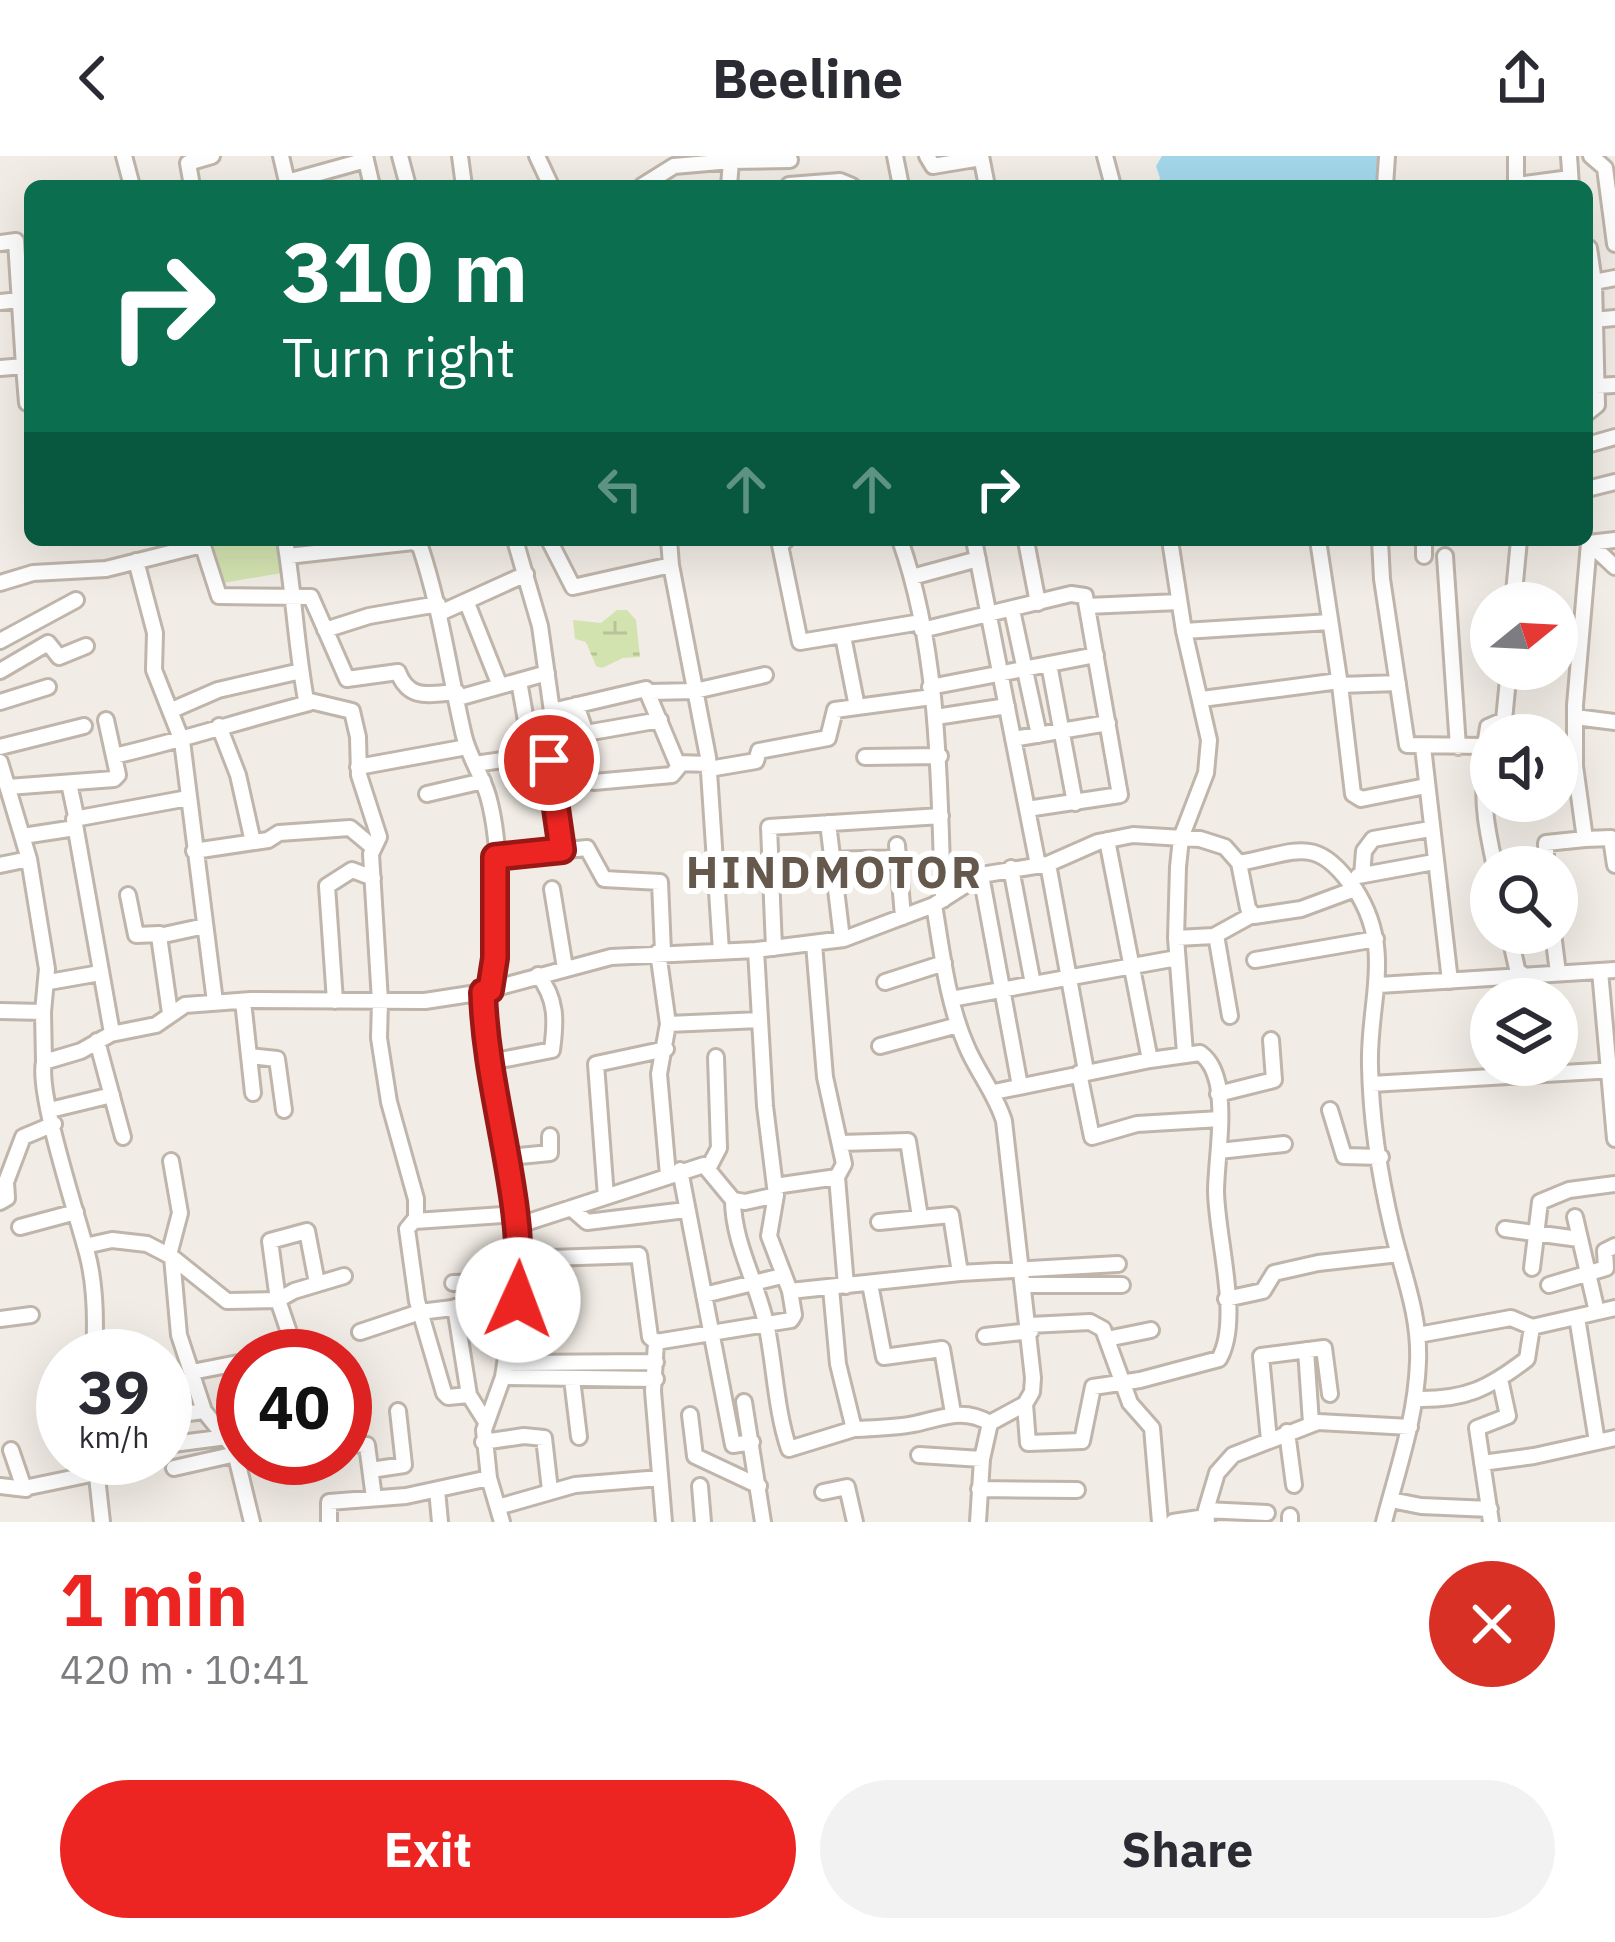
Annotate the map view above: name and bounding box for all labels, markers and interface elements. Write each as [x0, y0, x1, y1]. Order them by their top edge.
text: Beeline [712, 43, 903, 113]
icon: back [60, 45, 126, 111]
icon: share [1489, 45, 1555, 111]
text: 310 m [282, 216, 528, 325]
icon: right [84, 228, 240, 384]
text: Turn right [282, 322, 516, 392]
icon: left [587, 456, 653, 522]
icon: ahead [713, 456, 779, 522]
icon: ahead [839, 456, 905, 522]
icon: right [965, 456, 1031, 522]
north arrow [1470, 582, 1578, 690]
map controls [1470, 582, 1578, 1086]
pin [498, 709, 600, 811]
button: sound [1470, 714, 1578, 822]
icon: arrive [516, 727, 582, 793]
district label: HINDMOTOR [686, 842, 984, 900]
button: search [1470, 846, 1578, 954]
button: layers [1470, 978, 1578, 1086]
position arrow [455, 1237, 581, 1363]
speed limit sign: 40 [216, 1329, 372, 1485]
text: 39 [78, 1352, 150, 1431]
text: km/h [79, 1417, 149, 1456]
text: 1 min [60, 1552, 248, 1646]
button: close [1429, 1561, 1555, 1687]
text: 420 m · 10:41 [60, 1644, 310, 1695]
button: Exit [60, 1780, 796, 1918]
button: Share [820, 1780, 1555, 1918]

